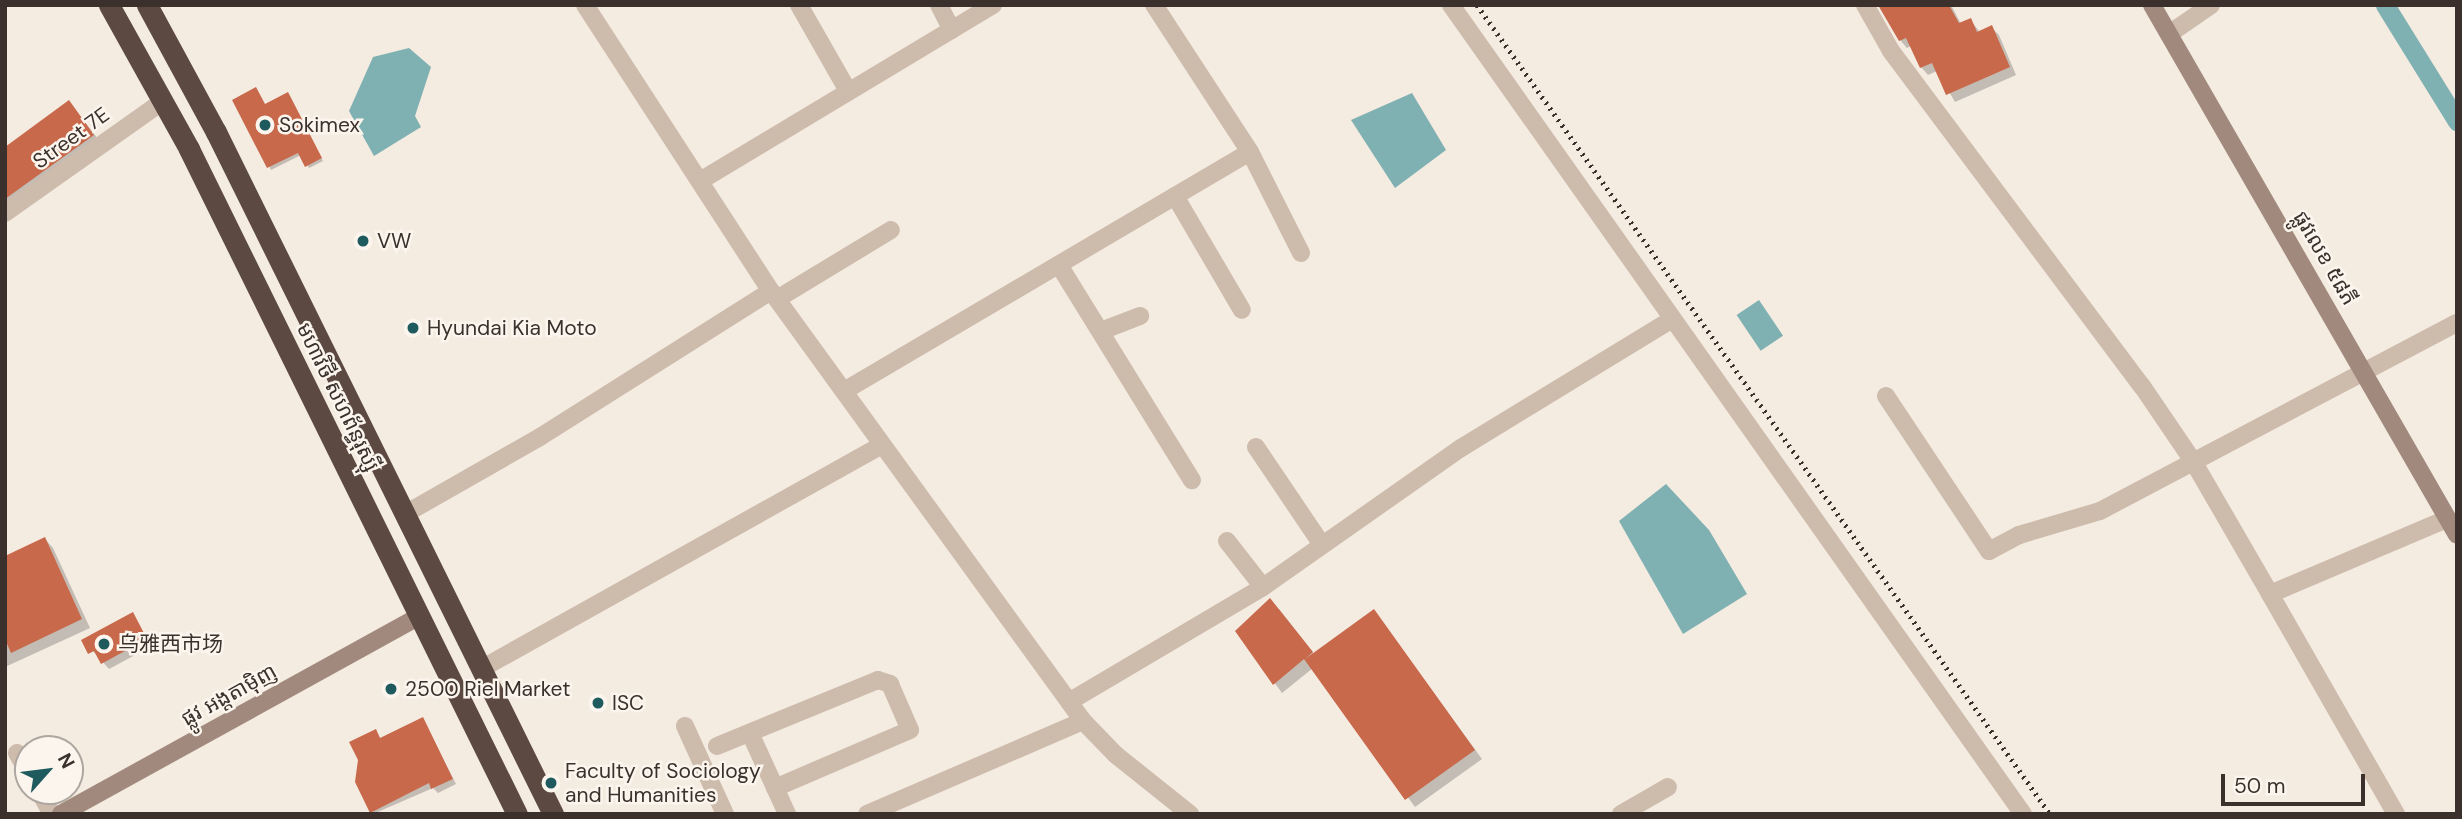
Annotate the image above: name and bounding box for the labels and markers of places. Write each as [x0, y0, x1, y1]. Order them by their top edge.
place label: Sokimex [279, 112, 360, 138]
marker: Sokimex [257, 117, 273, 133]
place label: VW [377, 228, 411, 254]
marker: VW [355, 233, 371, 249]
place label: Hyundai Kia Moto [427, 315, 597, 341]
marker: Hyundai Kia Moto [405, 320, 421, 336]
place label: 乌雅西市场 [118, 631, 223, 657]
marker: 乌雅西市场 [96, 636, 112, 652]
place label: 2500 Riel Market [405, 676, 570, 702]
marker: 2500 Riel Market [383, 681, 399, 697]
place label: ISC [612, 690, 644, 716]
marker: ISC [590, 695, 606, 711]
place label: Faculty of Sociology and Humanities [565, 758, 761, 808]
marker: Faculty of Sociology and Humanities [543, 775, 559, 791]

